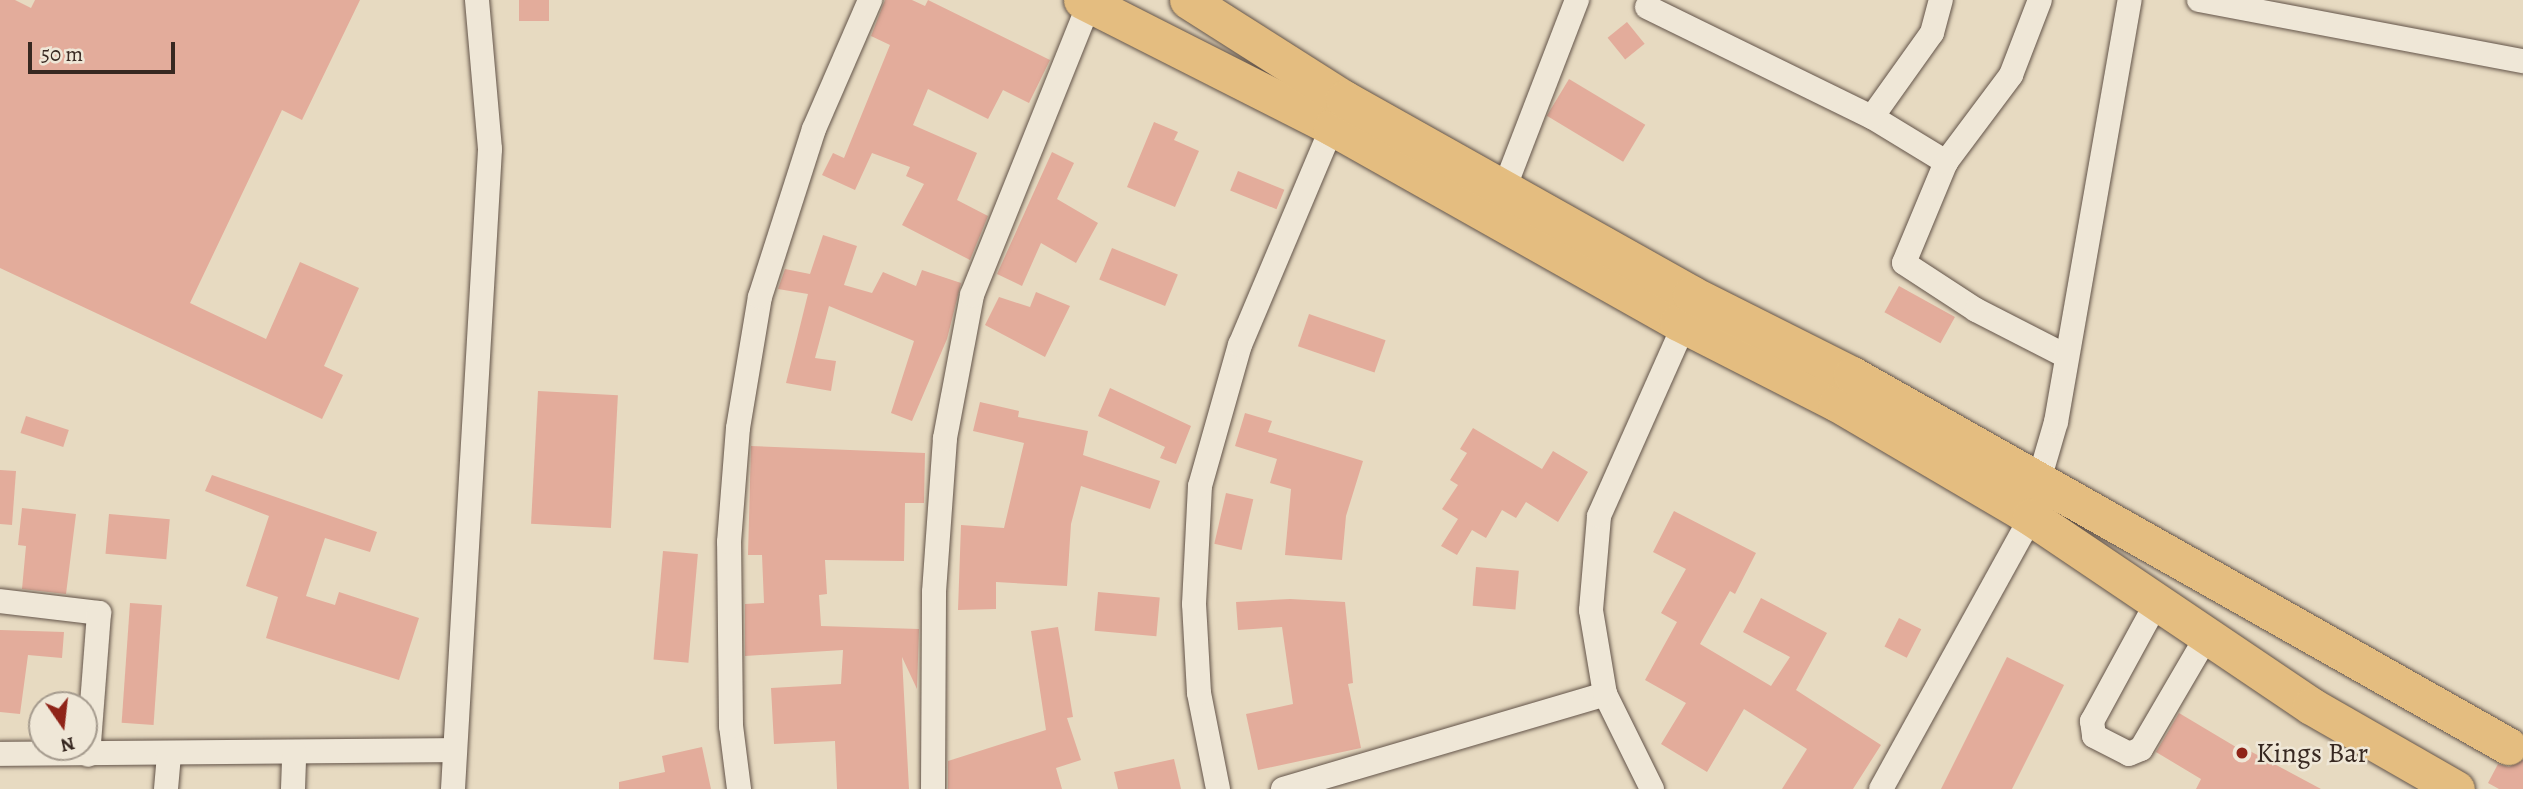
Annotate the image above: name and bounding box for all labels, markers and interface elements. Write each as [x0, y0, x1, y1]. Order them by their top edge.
scale bar [32, 28, 178, 72]
text: 50 m [41, 40, 83, 68]
north arrow [28, 691, 98, 761]
text: N [58, 730, 77, 759]
place label: Kings Bar [2256, 736, 2368, 770]
marker: Kings Bar [2234, 745, 2250, 761]

